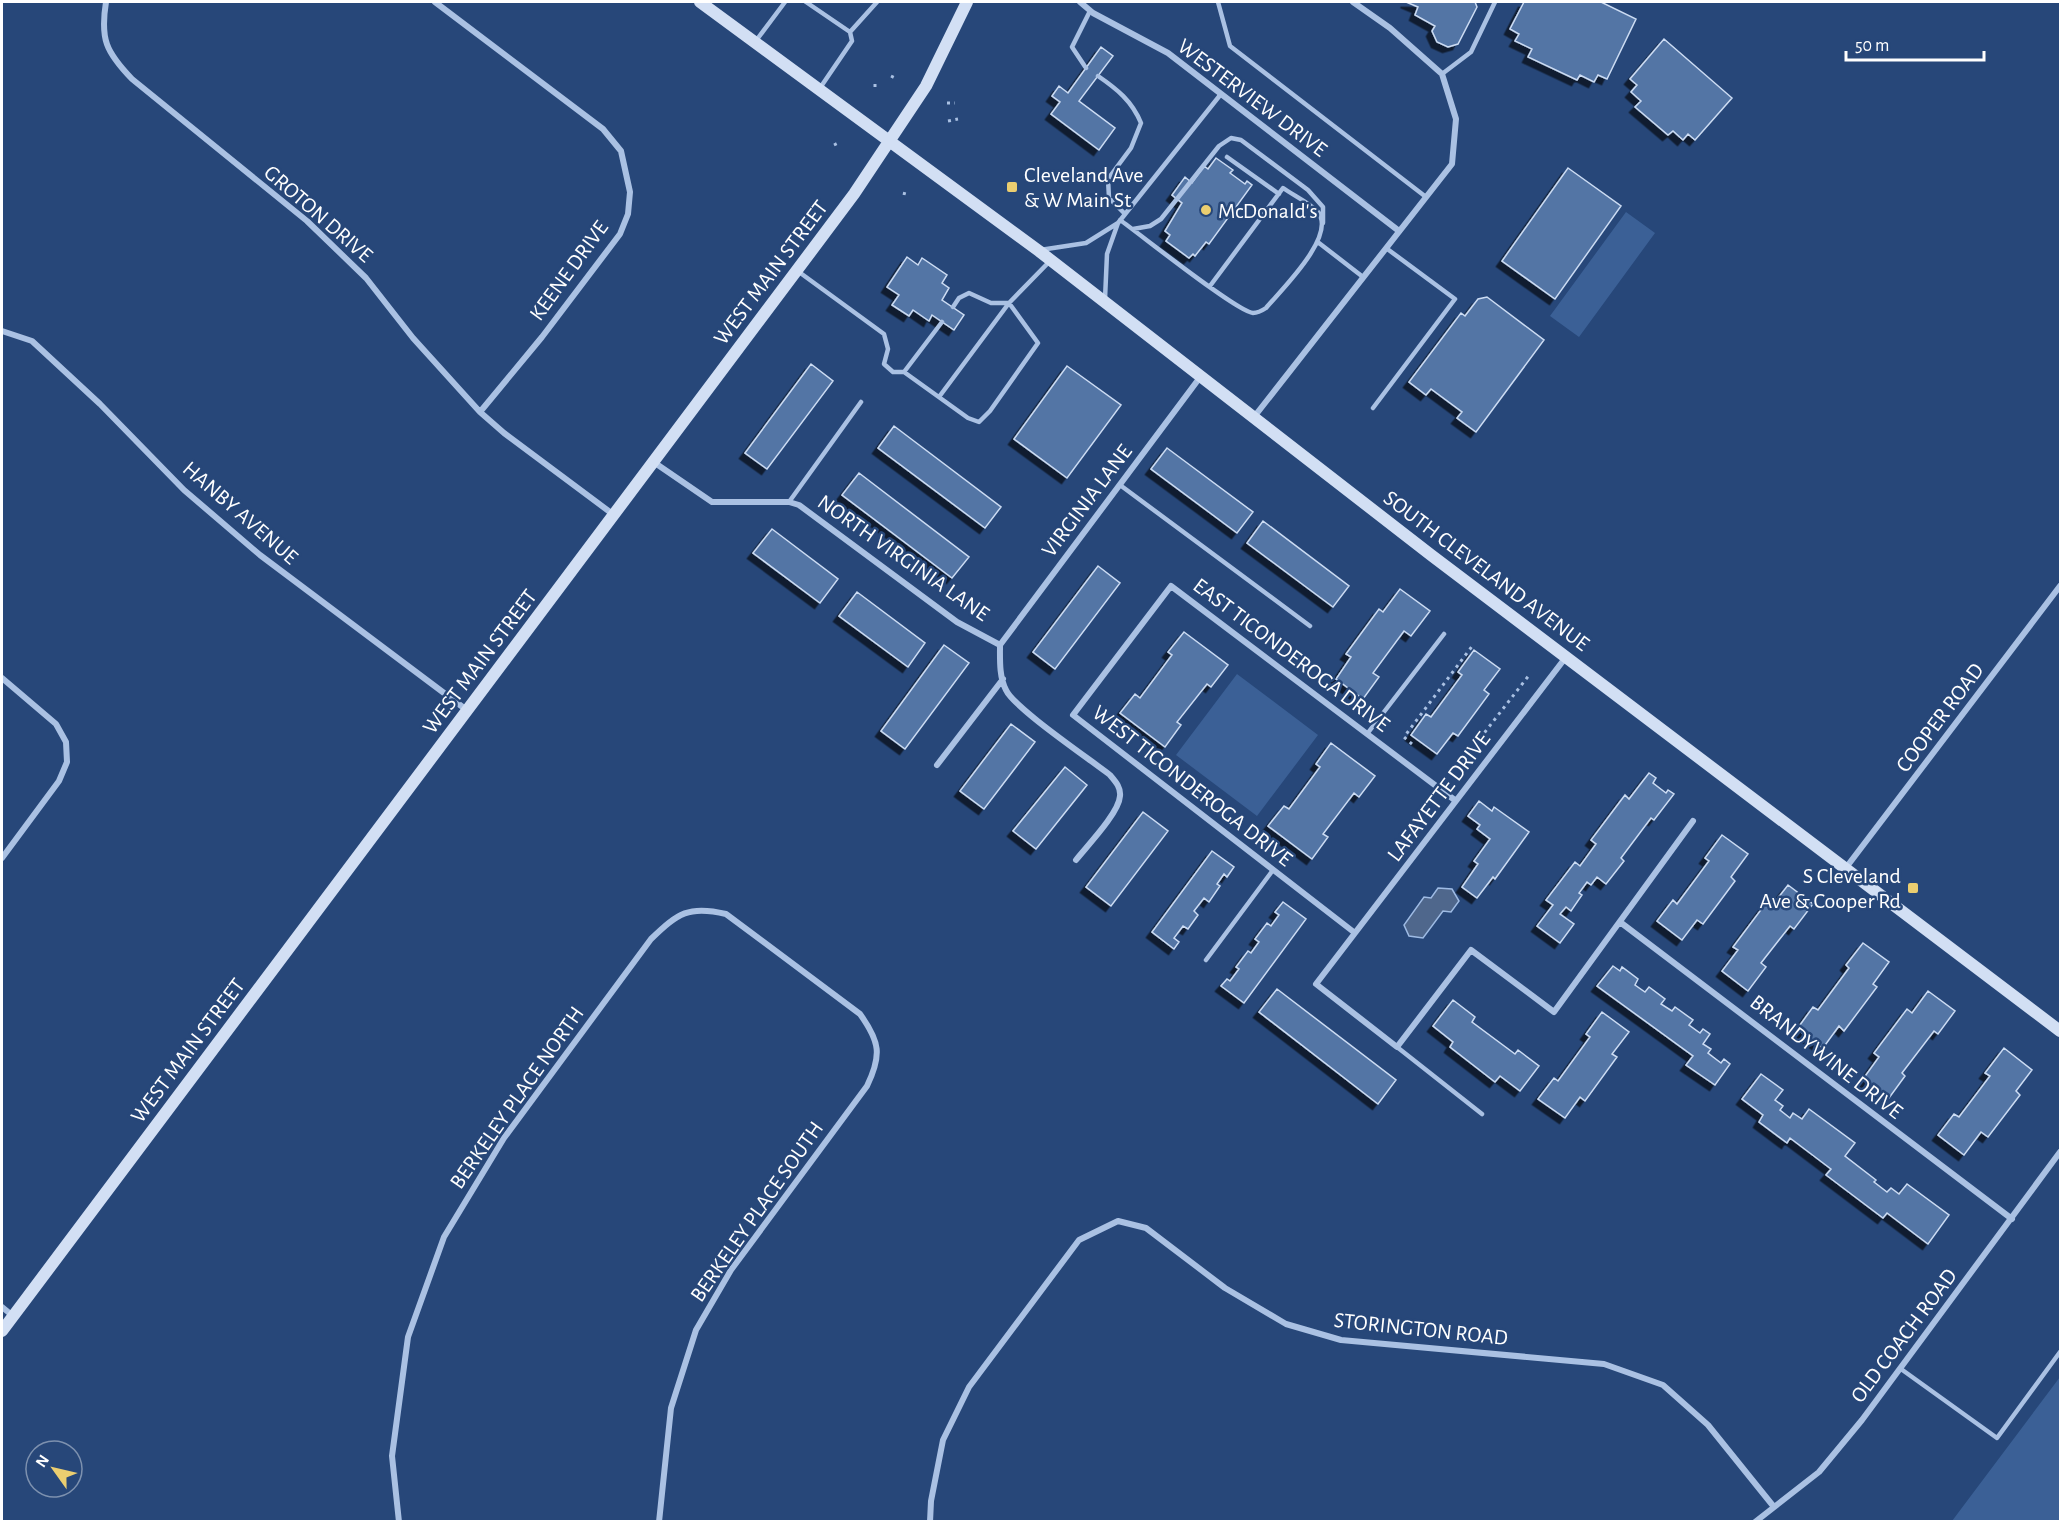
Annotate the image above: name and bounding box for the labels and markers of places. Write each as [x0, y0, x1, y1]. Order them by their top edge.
place label: Cleveland Ave & W Main St [1024, 164, 1143, 211]
marker: Cleveland Ave & W Main St [1005, 180, 1019, 194]
place label: McDonald's [1218, 200, 1318, 222]
marker: McDonald's [1199, 203, 1213, 217]
place label: S Cleveland Ave & Cooper Rd [1760, 865, 1901, 912]
marker: S Cleveland Ave & Cooper Rd [1906, 881, 1920, 895]

